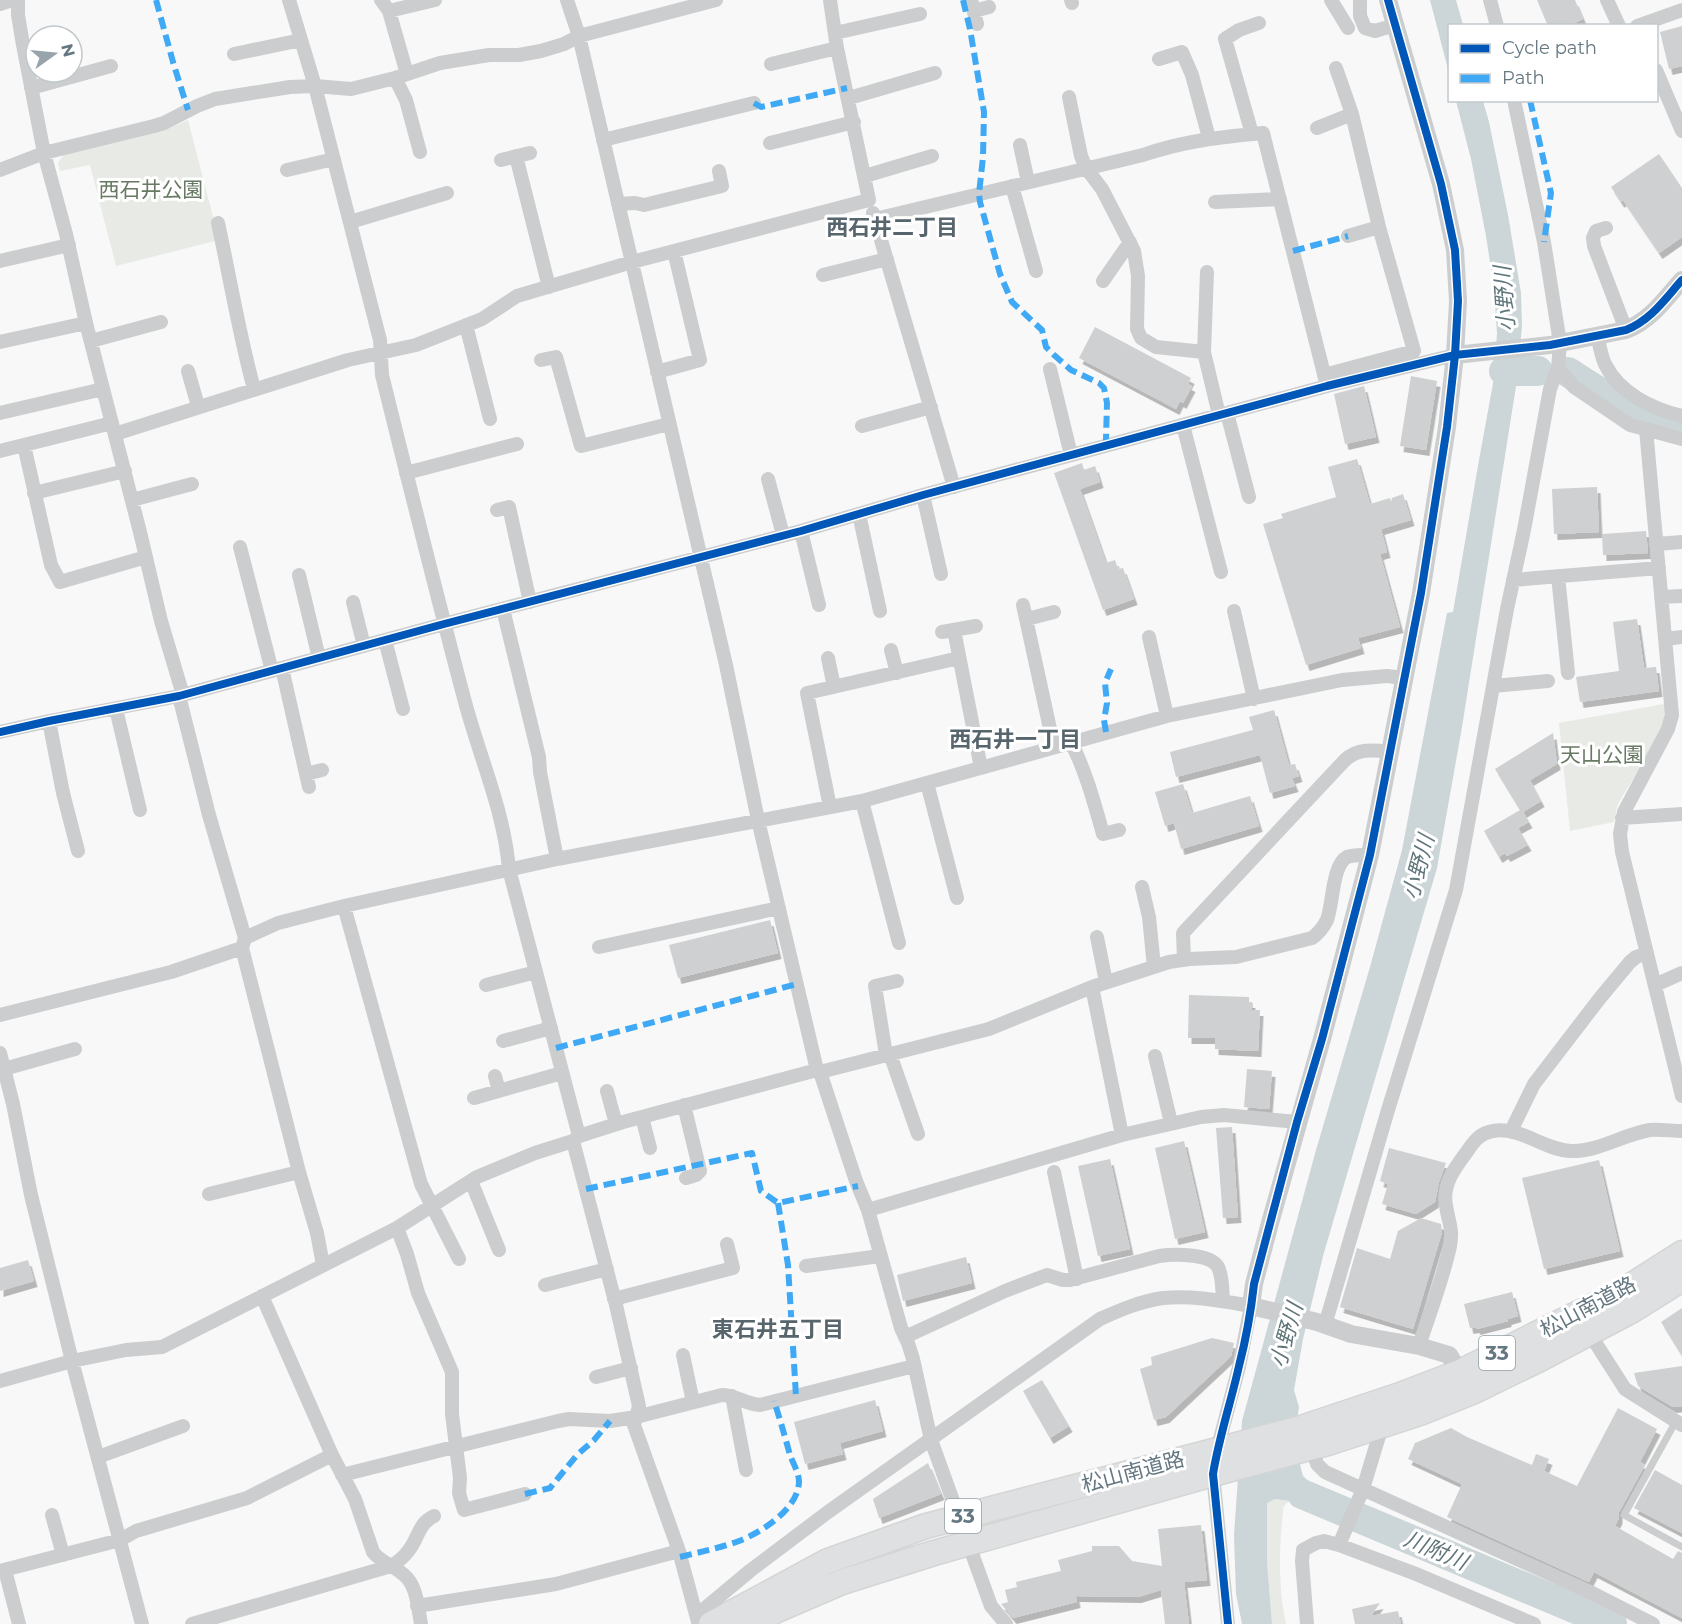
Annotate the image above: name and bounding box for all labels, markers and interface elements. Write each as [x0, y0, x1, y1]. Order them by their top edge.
north arrow [24, 24, 84, 84]
legend [1448, 24, 1658, 102]
text: Cycle path [1502, 37, 1597, 59]
text: N [57, 42, 79, 59]
text: Path [1502, 67, 1545, 89]
park label: 西石井公園 [99, 177, 204, 202]
district label: 西石井二丁目 [826, 214, 958, 241]
water label: 小野川 [1489, 263, 1520, 333]
district label: 西石井一丁目 [949, 726, 1081, 753]
park label: 天山公園 [1560, 742, 1644, 767]
water label: 小野川 [1397, 830, 1441, 903]
street label: 松山南道路 [1536, 1271, 1640, 1342]
water label: 小野川 [1264, 1298, 1309, 1371]
district label: 東石井五丁目 [712, 1316, 844, 1343]
road number: 33 [1479, 1336, 1515, 1370]
street label: 松山南道路 [1079, 1446, 1187, 1497]
road number: 33 [945, 1499, 981, 1533]
water label: 川附川 [1400, 1525, 1473, 1577]

